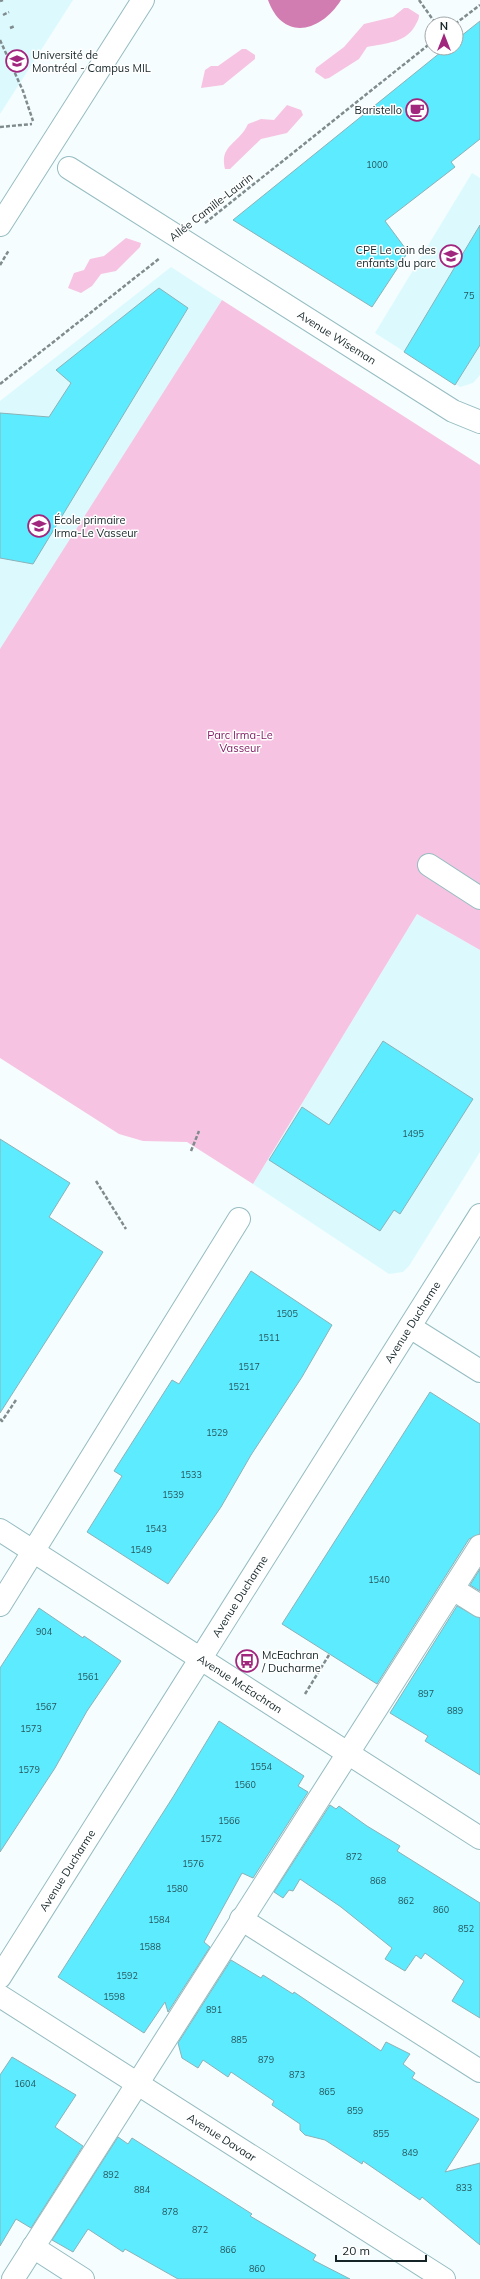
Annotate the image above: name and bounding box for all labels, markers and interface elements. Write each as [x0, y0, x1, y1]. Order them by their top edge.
north arrow [424, 16, 464, 56]
text: N [440, 19, 448, 33]
school or university icon: Université de Montréal - Campus MIL [4, 48, 30, 74]
place label: Université de Montréal - Campus MIL [32, 48, 151, 75]
cafe icon: Baristello [404, 97, 430, 123]
place label: Baristello [355, 103, 402, 117]
house number: 1000 [366, 159, 388, 170]
street label: Allée Camille-Laurin [166, 170, 256, 244]
place label: CPE Le coin des enfants du parc [356, 243, 437, 270]
school or university icon: CPE Le coin des enfants du parc [438, 243, 464, 269]
house number: 75 [464, 290, 475, 301]
street label: Avenue Wiseman [295, 307, 379, 368]
school or university icon: École primaire Irma-Le Vasseur [26, 513, 52, 539]
place label: École primaire Irma-Le Vasseur [54, 513, 138, 540]
park label: Parc Irma-Le Vasseur [207, 728, 273, 755]
house number: 1495 [402, 1128, 424, 1139]
street label: Avenue Ducharme [382, 1279, 444, 1366]
house number: 1505 [276, 1308, 298, 1319]
house number: 1511 [258, 1332, 280, 1343]
house number: 1517 [238, 1361, 260, 1372]
house number: 1521 [228, 1381, 250, 1392]
house number: 1529 [206, 1427, 228, 1438]
house number: 1533 [180, 1469, 202, 1480]
house number: 1539 [162, 1489, 184, 1500]
house number: 1543 [145, 1523, 167, 1534]
house number: 1549 [130, 1544, 152, 1555]
street label: Avenue Ducharme [209, 1553, 271, 1640]
house number: 1540 [368, 1574, 390, 1585]
house number: 904 [36, 1626, 53, 1637]
bus stop icon: McEachran / Ducharme [234, 1648, 260, 1674]
place label: McEachran / Ducharme [261, 1648, 321, 1675]
street label: Avenue McEachran [195, 1652, 285, 1716]
house number: 1561 [77, 1671, 99, 1682]
house number: 897 [418, 1688, 434, 1699]
house number: 1567 [35, 1701, 57, 1712]
house number: 889 [447, 1705, 463, 1716]
house number: 1573 [20, 1723, 42, 1734]
house number: 1554 [250, 1761, 272, 1772]
house number: 1579 [18, 1764, 40, 1775]
house number: 1560 [234, 1779, 256, 1790]
house number: 1566 [218, 1815, 240, 1826]
street label: Avenue Ducharme [36, 1827, 98, 1914]
house number: 1572 [200, 1833, 222, 1844]
house number: 872 [346, 1851, 362, 1862]
house number: 1576 [182, 1858, 204, 1869]
house number: 868 [370, 1875, 386, 1886]
house number: 1580 [166, 1883, 188, 1894]
house number: 862 [398, 1895, 414, 1906]
house number: 860 [433, 1904, 449, 1915]
house number: 1584 [148, 1914, 170, 1925]
house number: 852 [458, 1923, 474, 1934]
house number: 1588 [139, 1941, 161, 1952]
house number: 1592 [116, 1970, 138, 1981]
house number: 1598 [103, 1991, 125, 2002]
house number: 891 [206, 2004, 222, 2015]
house number: 885 [231, 2034, 248, 2045]
house number: 879 [258, 2054, 274, 2065]
house number: 873 [289, 2069, 305, 2080]
house number: 1604 [14, 2078, 36, 2089]
house number: 865 [319, 2086, 336, 2097]
house number: 859 [347, 2105, 363, 2116]
street label: Avenue Davaar [185, 2110, 259, 2164]
house number: 855 [373, 2128, 390, 2139]
house number: 849 [402, 2147, 418, 2158]
house number: 892 [103, 2169, 119, 2180]
house number: 833 [456, 2182, 472, 2193]
house number: 884 [134, 2184, 151, 2195]
house number: 878 [162, 2206, 178, 2217]
house number: 872 [192, 2224, 208, 2235]
scale bar [336, 2237, 426, 2263]
text: 20 m [342, 2243, 370, 2258]
house number: 866 [220, 2244, 236, 2255]
house number: 860 [249, 2263, 265, 2274]

